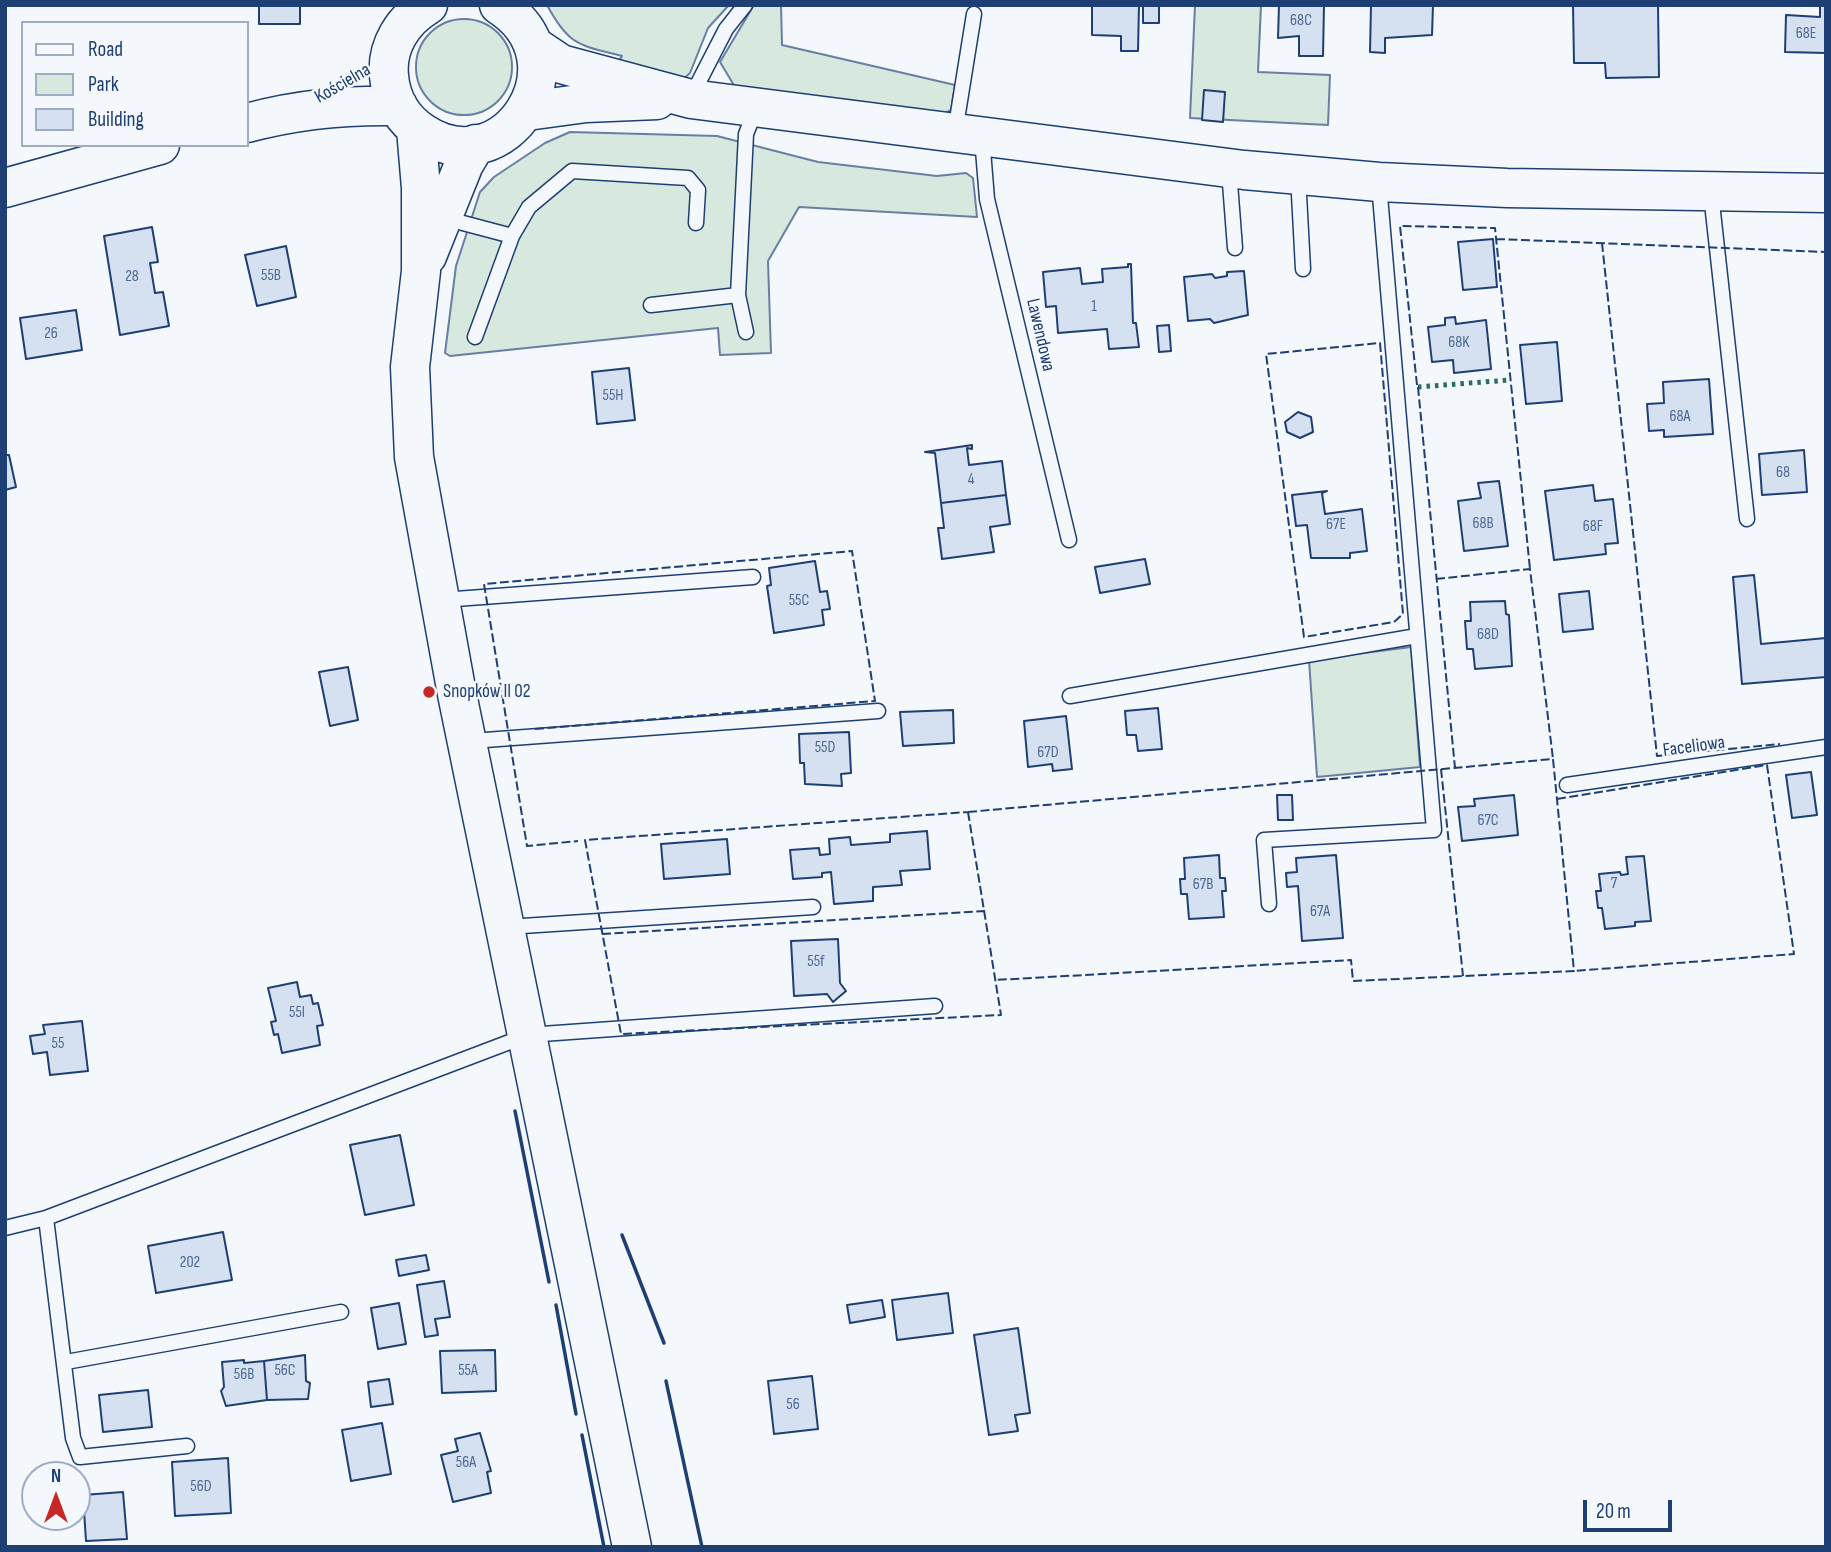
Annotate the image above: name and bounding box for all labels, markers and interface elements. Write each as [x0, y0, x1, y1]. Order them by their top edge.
house number: 68C [1290, 11, 1312, 31]
legend [21, 21, 248, 147]
house number: 68E [1796, 24, 1816, 44]
text: Road [88, 37, 123, 62]
street label: Kościelna [311, 59, 375, 109]
text: Park [88, 72, 119, 97]
text: Building [88, 107, 144, 132]
house number: 55B [261, 266, 281, 286]
house number: 28 [125, 267, 139, 287]
street label: Lawendowa [1021, 296, 1059, 374]
house number: 1 [1091, 297, 1097, 317]
house number: 26 [44, 324, 58, 344]
house number: 68K [1448, 333, 1470, 353]
house number: 55H [603, 386, 623, 406]
house number: 68A [1670, 407, 1690, 427]
house number: 68 [1776, 463, 1790, 483]
house number: 4 [968, 470, 974, 490]
house number: 68B [1472, 514, 1494, 534]
house number: 67E [1326, 515, 1346, 535]
house number: 68F [1583, 517, 1603, 537]
house number: 55C [789, 591, 809, 611]
house number: 68D [1477, 625, 1499, 645]
place label: Snopków II 02 [443, 681, 530, 703]
marker: Snopków II 02 [421, 684, 437, 700]
street label: Faceliowa [1662, 731, 1726, 763]
house number: 55D [815, 738, 835, 758]
house number: 67D [1037, 743, 1059, 763]
house number: 67C [1477, 811, 1499, 831]
house number: 7 [1611, 874, 1617, 894]
house number: 67B [1193, 875, 1213, 895]
house number: 67A [1310, 902, 1330, 922]
house number: 55f [807, 952, 825, 972]
house number: 55I [289, 1003, 305, 1023]
house number: 55 [52, 1034, 64, 1054]
house number: 202 [180, 1253, 200, 1273]
house number: 56C [274, 1361, 296, 1381]
house number: 55A [458, 1361, 478, 1381]
house number: 56B [234, 1365, 254, 1385]
house number: 56 [786, 1395, 800, 1415]
house number: 56A [456, 1453, 476, 1473]
north arrow [21, 1461, 91, 1531]
text: N [51, 1465, 61, 1488]
house number: 56D [190, 1477, 212, 1497]
scale bar [1586, 1486, 1675, 1530]
text: 20 m [1596, 1499, 1631, 1524]

